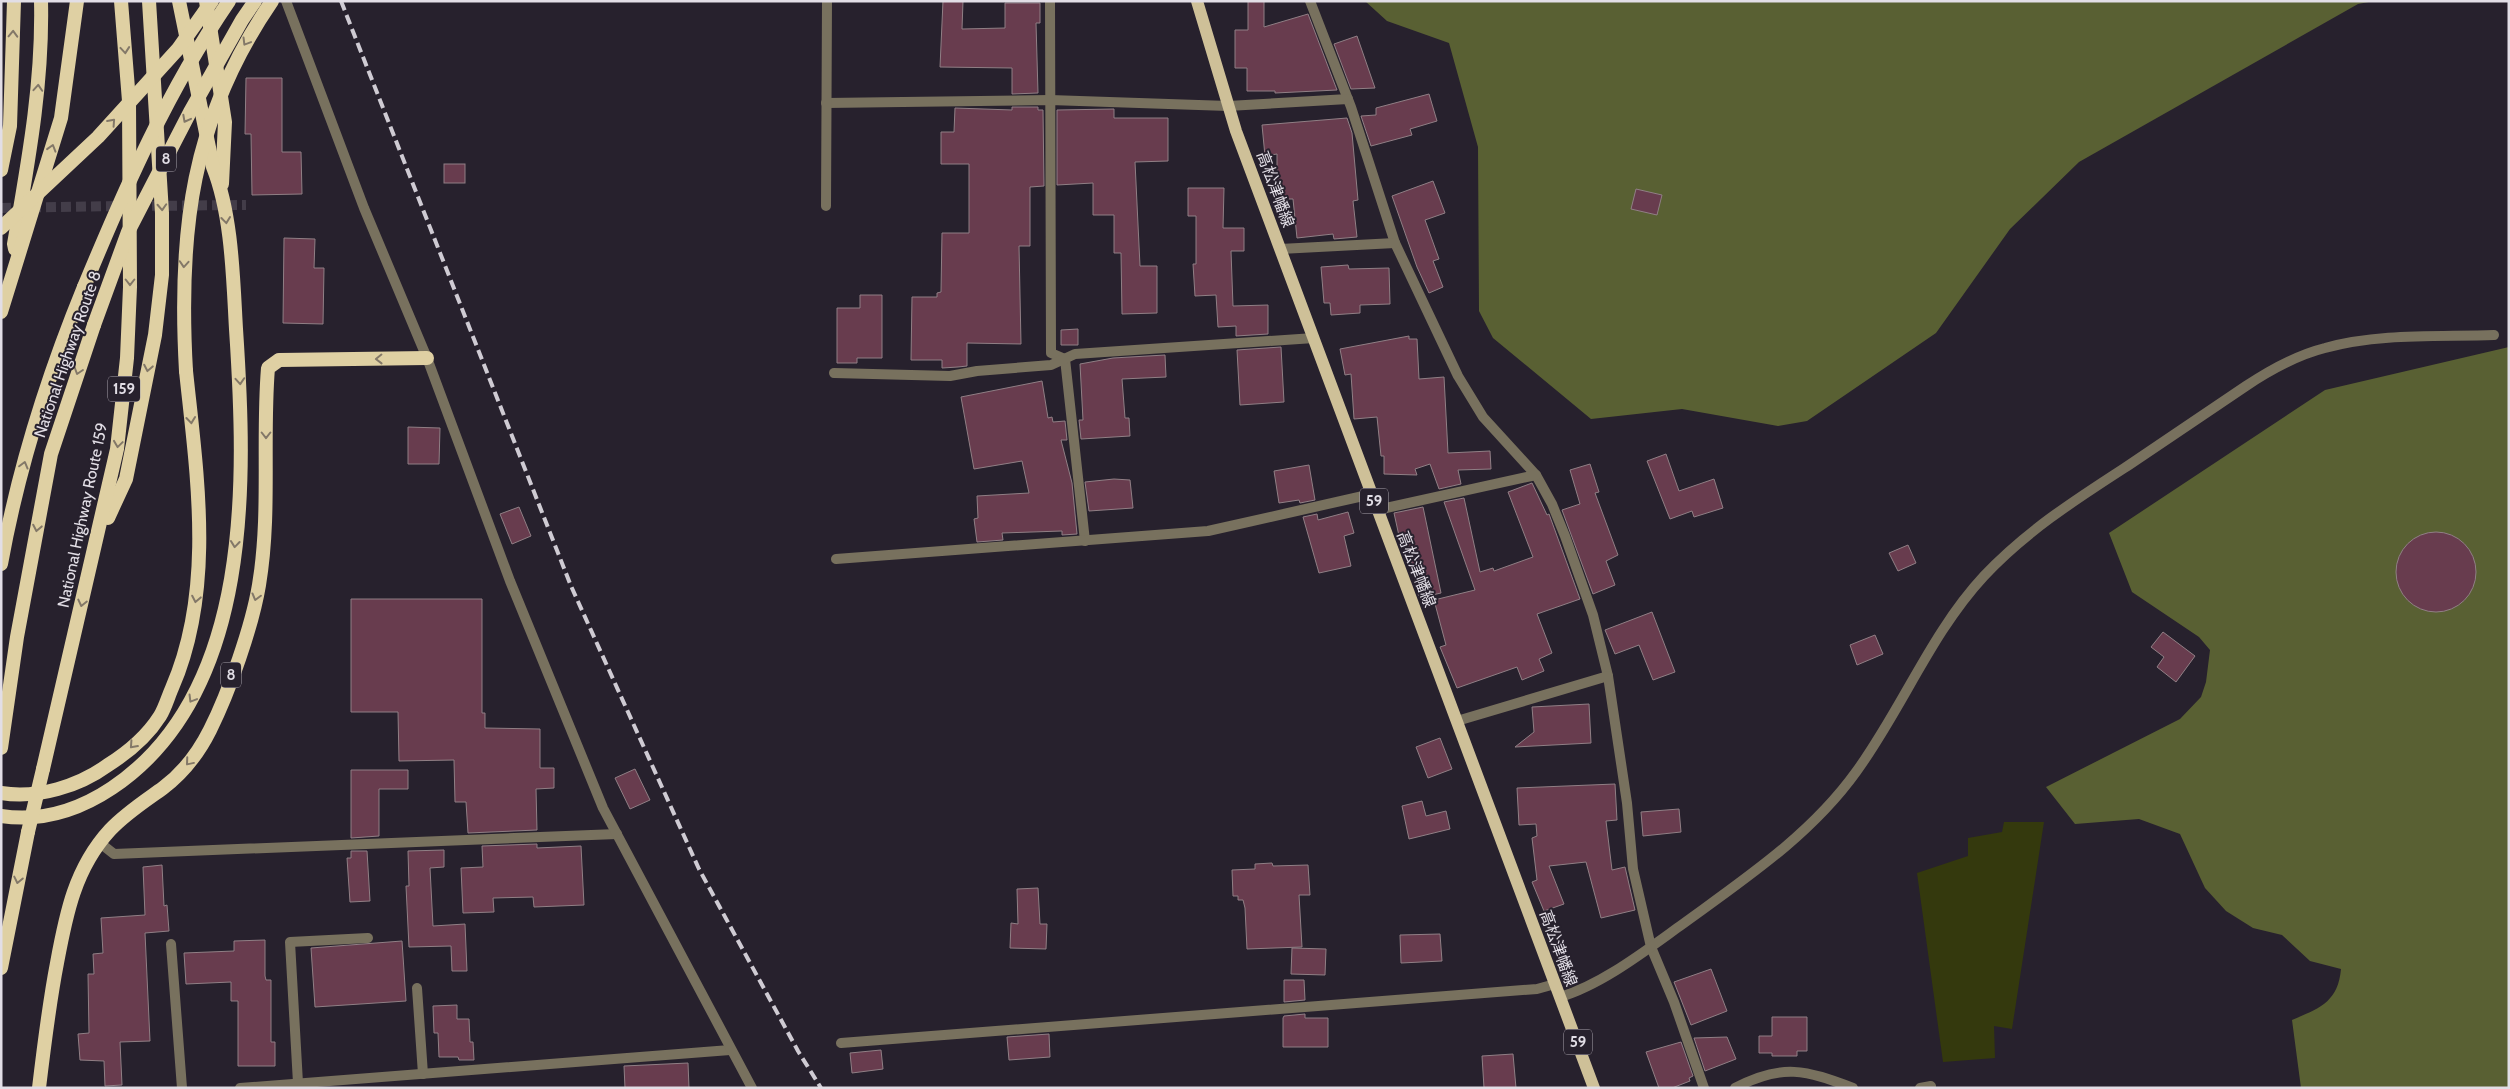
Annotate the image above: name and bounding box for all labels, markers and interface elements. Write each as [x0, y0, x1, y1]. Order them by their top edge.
one-way arrow [7, 30, 18, 38]
one-way arrow [242, 37, 252, 46]
one-way arrow [119, 46, 130, 54]
one-way arrow [32, 84, 43, 92]
one-way arrow [182, 114, 192, 123]
one-way arrow [106, 118, 115, 127]
one-way arrow [46, 145, 56, 153]
road number: 8 [156, 146, 176, 172]
street label: 高松津幡線 [1253, 148, 1298, 230]
one-way arrow [156, 203, 167, 211]
one-way arrow [220, 216, 231, 224]
one-way arrow [179, 260, 190, 268]
street label: National Highway Route 8 [30, 268, 105, 440]
one-way arrow [125, 278, 135, 286]
one-way arrow [374, 354, 382, 364]
one-way arrow [143, 364, 154, 373]
one-way arrow [74, 367, 84, 375]
road number: 159 [108, 376, 140, 402]
one-way arrow [234, 378, 245, 386]
one-way arrow [185, 416, 196, 424]
street label: National Highway Route 159 [54, 421, 111, 609]
one-way arrow [261, 432, 271, 439]
one-way arrow [113, 440, 123, 448]
one-way arrow [19, 462, 29, 470]
road number: 59 [1360, 488, 1388, 514]
one-way arrow [33, 524, 43, 533]
street label: 高松津幡線 [1393, 528, 1440, 610]
one-way arrow [230, 540, 241, 548]
one-way arrow [251, 592, 262, 601]
one-way arrow [192, 595, 202, 604]
one-way arrow [77, 598, 88, 607]
road number: 8 [221, 662, 241, 688]
one-way arrow [189, 694, 199, 703]
one-way arrow [130, 740, 139, 749]
one-way arrow [185, 757, 194, 766]
one-way arrow [13, 876, 24, 885]
street label: 高松津幡線 [1536, 907, 1581, 989]
road number: 59 [1564, 1030, 1592, 1054]

